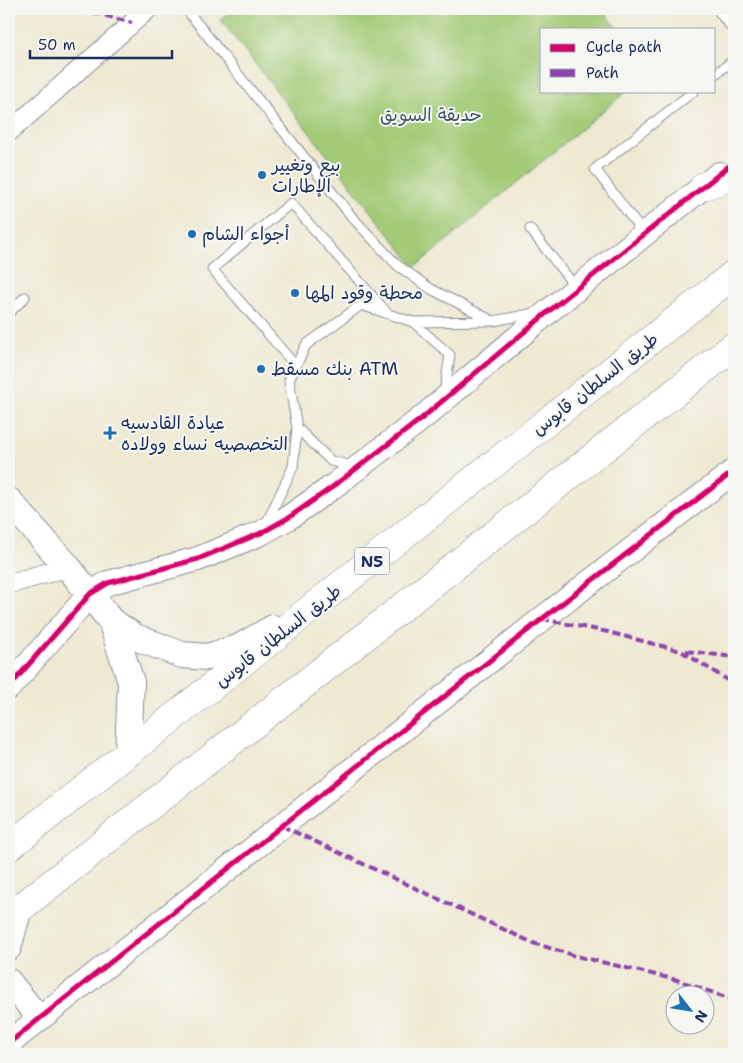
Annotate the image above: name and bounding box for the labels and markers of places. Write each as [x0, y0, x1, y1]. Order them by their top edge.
place label: بيع وتغيير الإطارات [270, 153, 341, 198]
marker: بيع وتغيير الإطارات [256, 169, 268, 181]
place label: أجواء الشام [202, 222, 290, 248]
marker: أجواء الشام [186, 228, 198, 240]
place label: محطة وقود المها [305, 281, 423, 305]
marker: محطة وقود المها [289, 287, 301, 299]
place label: بنك مسقط ATM [271, 357, 398, 381]
marker: بنك مسقط ATM [255, 363, 267, 375]
place label: عيادة القادسيه التخصصيه نساء وولاده [121, 411, 288, 456]
marker: عيادة القادسيه التخصصيه نساء وولاده [103, 426, 117, 440]

